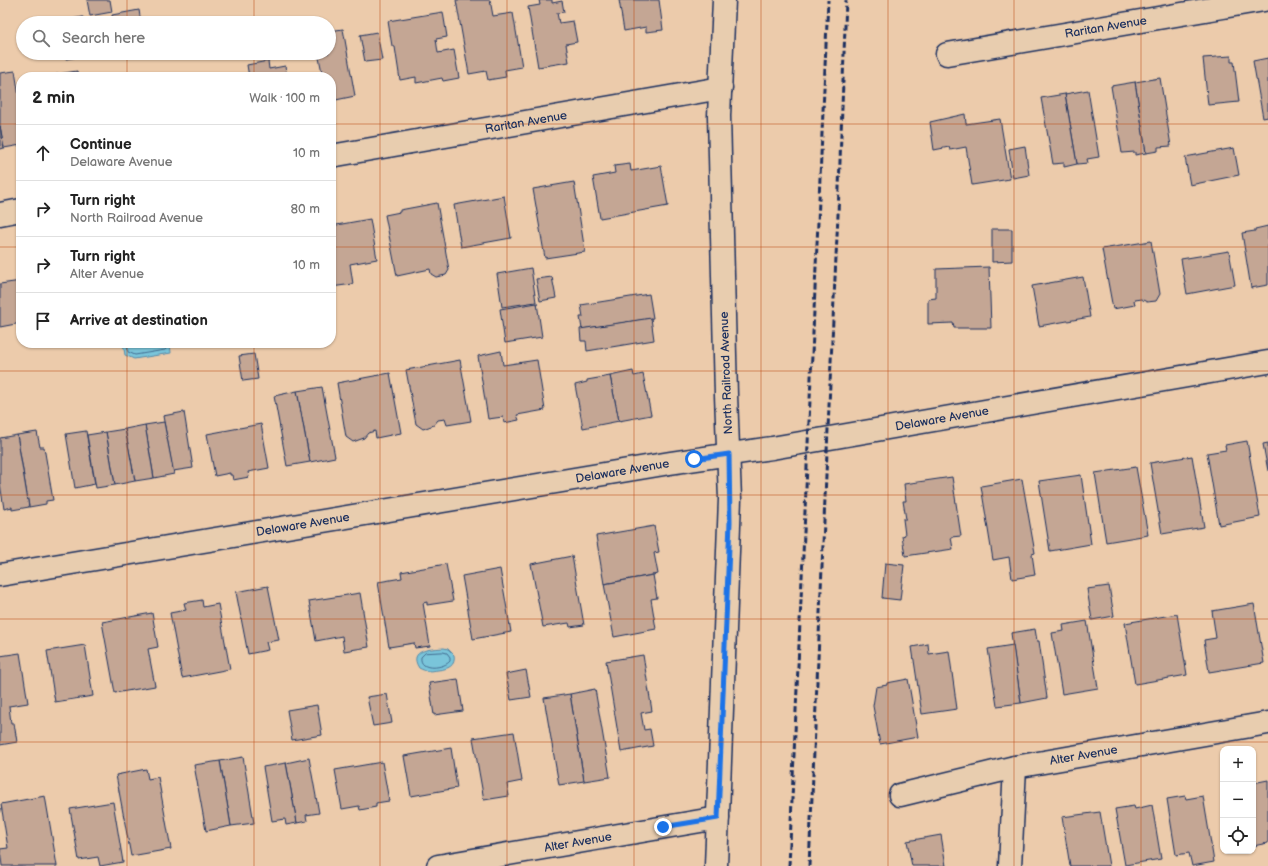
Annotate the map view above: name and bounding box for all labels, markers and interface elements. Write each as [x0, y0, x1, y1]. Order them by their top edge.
street label: Raritan Avenue [1064, 13, 1148, 42]
search box [16, 16, 336, 60]
icon: search [30, 27, 52, 49]
text: Search here [62, 29, 145, 48]
text: 2 min [32, 88, 75, 108]
text: Walk · 100 m [249, 90, 320, 106]
street label: Raritan Avenue [484, 108, 568, 137]
text: Continue [70, 135, 132, 154]
icon: ahead [32, 142, 54, 164]
text: 10 m [293, 145, 320, 161]
text: Delaware Avenue [70, 154, 172, 170]
text: Turn right [70, 191, 135, 210]
icon: right [32, 198, 54, 220]
text: 80 m [291, 201, 320, 217]
text: North Railroad Avenue [70, 210, 203, 226]
text: Turn right [70, 247, 135, 266]
icon: right [32, 254, 54, 276]
text: 10 m [293, 257, 320, 273]
text: Alter Avenue [70, 266, 144, 282]
icon: arrive [32, 310, 54, 332]
text: Arrive at destination [70, 311, 208, 330]
street label: North Railroad Avenue [717, 311, 736, 435]
street label: Delaware Avenue [894, 404, 990, 434]
route start [685, 450, 703, 468]
street label: Delaware Avenue [575, 456, 670, 487]
street label: Delaware Avenue [255, 510, 351, 540]
street label: Alter Avenue [1049, 742, 1119, 769]
map controls [1220, 746, 1256, 854]
button: + [1220, 746, 1256, 782]
button: − [1220, 782, 1256, 818]
route end [654, 818, 672, 836]
button: locate [1220, 818, 1256, 854]
street label: Alter Avenue [543, 829, 613, 856]

